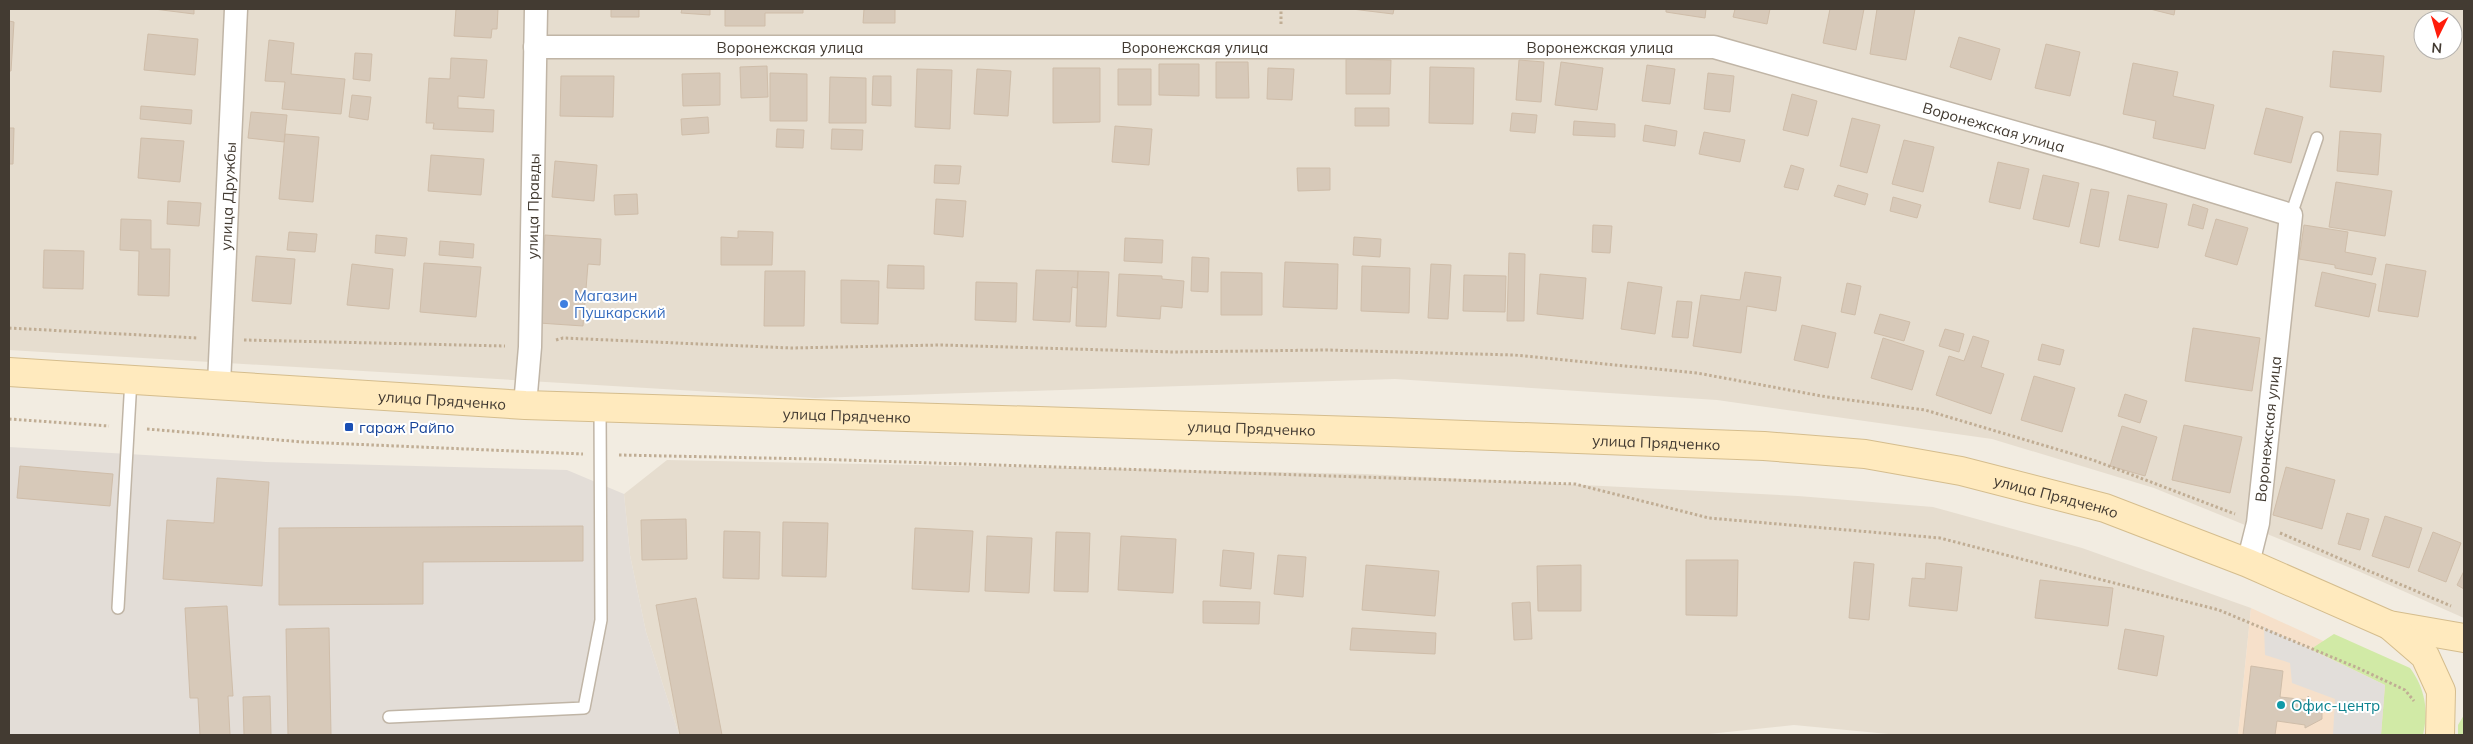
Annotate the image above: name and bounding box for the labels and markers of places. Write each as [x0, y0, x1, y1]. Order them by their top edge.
place label: Магазин Пушкарский [574, 286, 666, 322]
marker: Магазин Пушкарский [558, 298, 570, 310]
place label: гараж Райпо [359, 418, 454, 437]
marker: гараж Райпо [343, 421, 355, 433]
place label: Офис-центр [2291, 696, 2380, 715]
marker: Офис-центр [2275, 699, 2287, 711]

